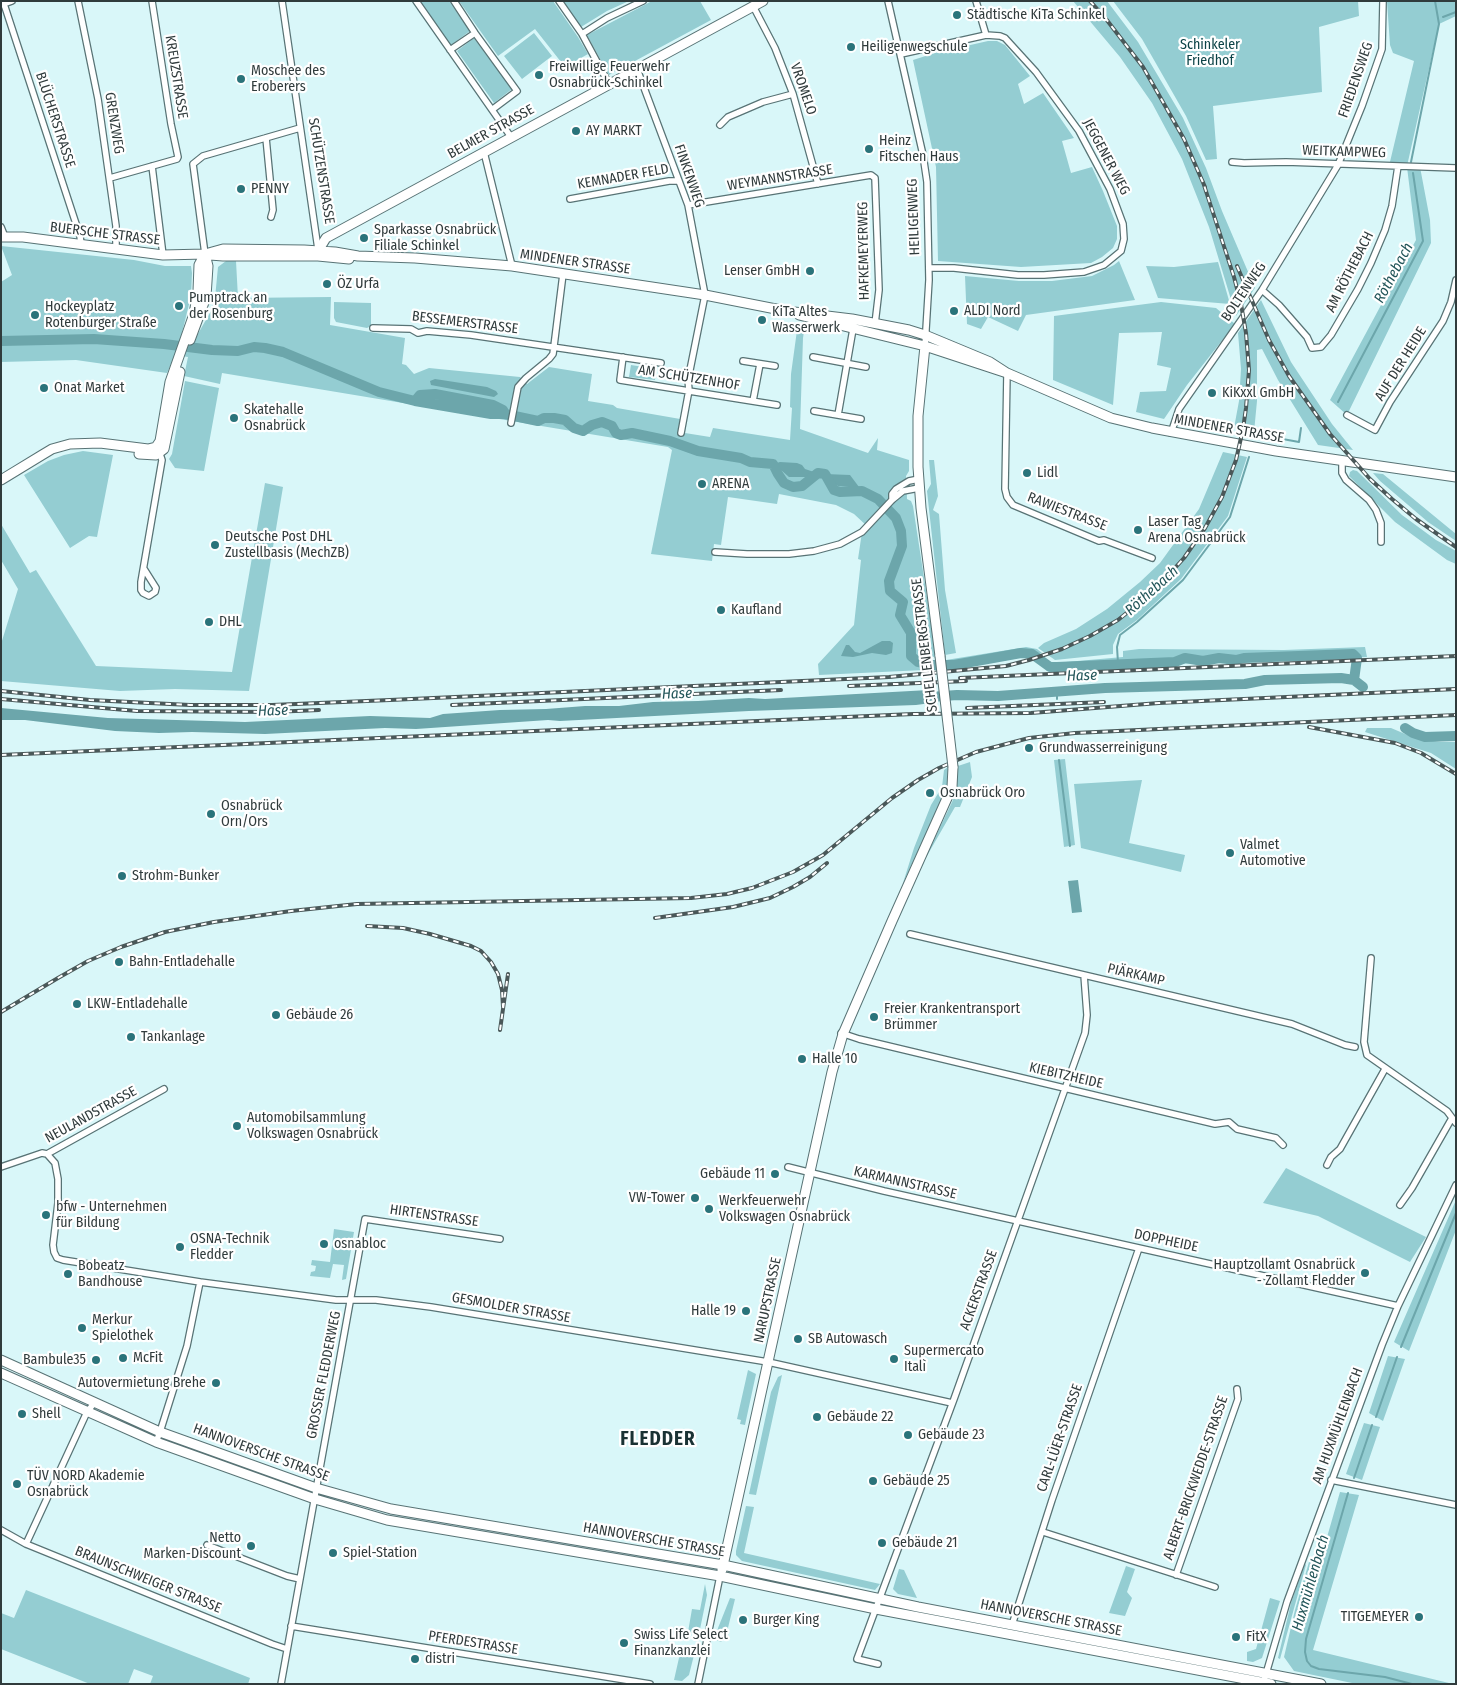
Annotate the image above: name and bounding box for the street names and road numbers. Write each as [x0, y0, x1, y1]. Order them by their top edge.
street label: KREUZSTRASSE [161, 34, 191, 120]
street label: FRIEDENSWEG [1335, 40, 1377, 120]
street label: VROMELO [786, 61, 820, 117]
street label: BLÜCHERSTRASSE [32, 70, 78, 170]
street label: GRENZWEG [101, 91, 127, 155]
street label: BELMER STRASSE [445, 101, 537, 163]
street label: JEGGENER WEG [1079, 116, 1133, 198]
street label: SCHÜTZENSTRASSE [304, 117, 338, 225]
street label: FINKENWEG [670, 142, 708, 210]
street label: WEITKAMPWEG [1302, 142, 1386, 162]
street label: KEMNADER FELD [576, 161, 670, 193]
street label: WEYMANNSTRASSE [726, 161, 834, 195]
street label: HEILIGENWEG [904, 178, 924, 256]
street label: HAFKEMEYERWEG [855, 202, 873, 300]
street label: BUERSCHE STRASSE [49, 219, 161, 249]
street label: AM RÖTHEBACH [1322, 229, 1378, 315]
street label: MINDENER STRASSE [519, 246, 631, 278]
street label: BOLTENWEG [1218, 259, 1270, 325]
street label: BESSEMERSTRASSE [411, 308, 519, 338]
street label: AUF DER HEIDE [1372, 324, 1430, 404]
street label: AM SCHÜTZENHOF [637, 362, 741, 394]
street label: MINDENER STRASSE [1173, 411, 1285, 447]
street label: RAWIESTRASSE [1025, 489, 1109, 535]
street label: SCHELLENBERGSTRASSE [908, 577, 942, 713]
street label: PIÄRKAMP [1106, 960, 1166, 990]
street label: KIEBITZHEIDE [1027, 1059, 1105, 1093]
street label: NEULANDSTRASSE [42, 1083, 140, 1147]
street label: KARMANNSTRASSE [852, 1163, 958, 1203]
street label: HIRTENSTRASSE [389, 1201, 479, 1231]
street label: DOPPHEIDE [1132, 1226, 1200, 1256]
street label: ACKERSTRASSE [957, 1248, 1001, 1332]
street label: NARUPSTRASSE [751, 1256, 785, 1344]
street label: GESMOLDER STRASSE [450, 1289, 572, 1327]
street label: GROSSER FLEDDERWEG [303, 1310, 345, 1440]
street label: AM HUXMÜHLENBACH [1309, 1366, 1367, 1486]
street label: CARL-LÜER-STRASSE [1034, 1382, 1086, 1494]
street label: ALBERT-BRICKWEDDE-STRASSE [1160, 1394, 1232, 1562]
street label: HANNOVERSCHE STRASSE [191, 1421, 331, 1485]
street label: HANNOVERSCHE STRASSE [582, 1519, 726, 1561]
street label: BRAUNSCHWEIGER STRASSE [72, 1543, 224, 1617]
street label: HANNOVERSCHE STRASSE [979, 1596, 1123, 1640]
street label: PFERDESTRASSE [427, 1628, 519, 1658]

